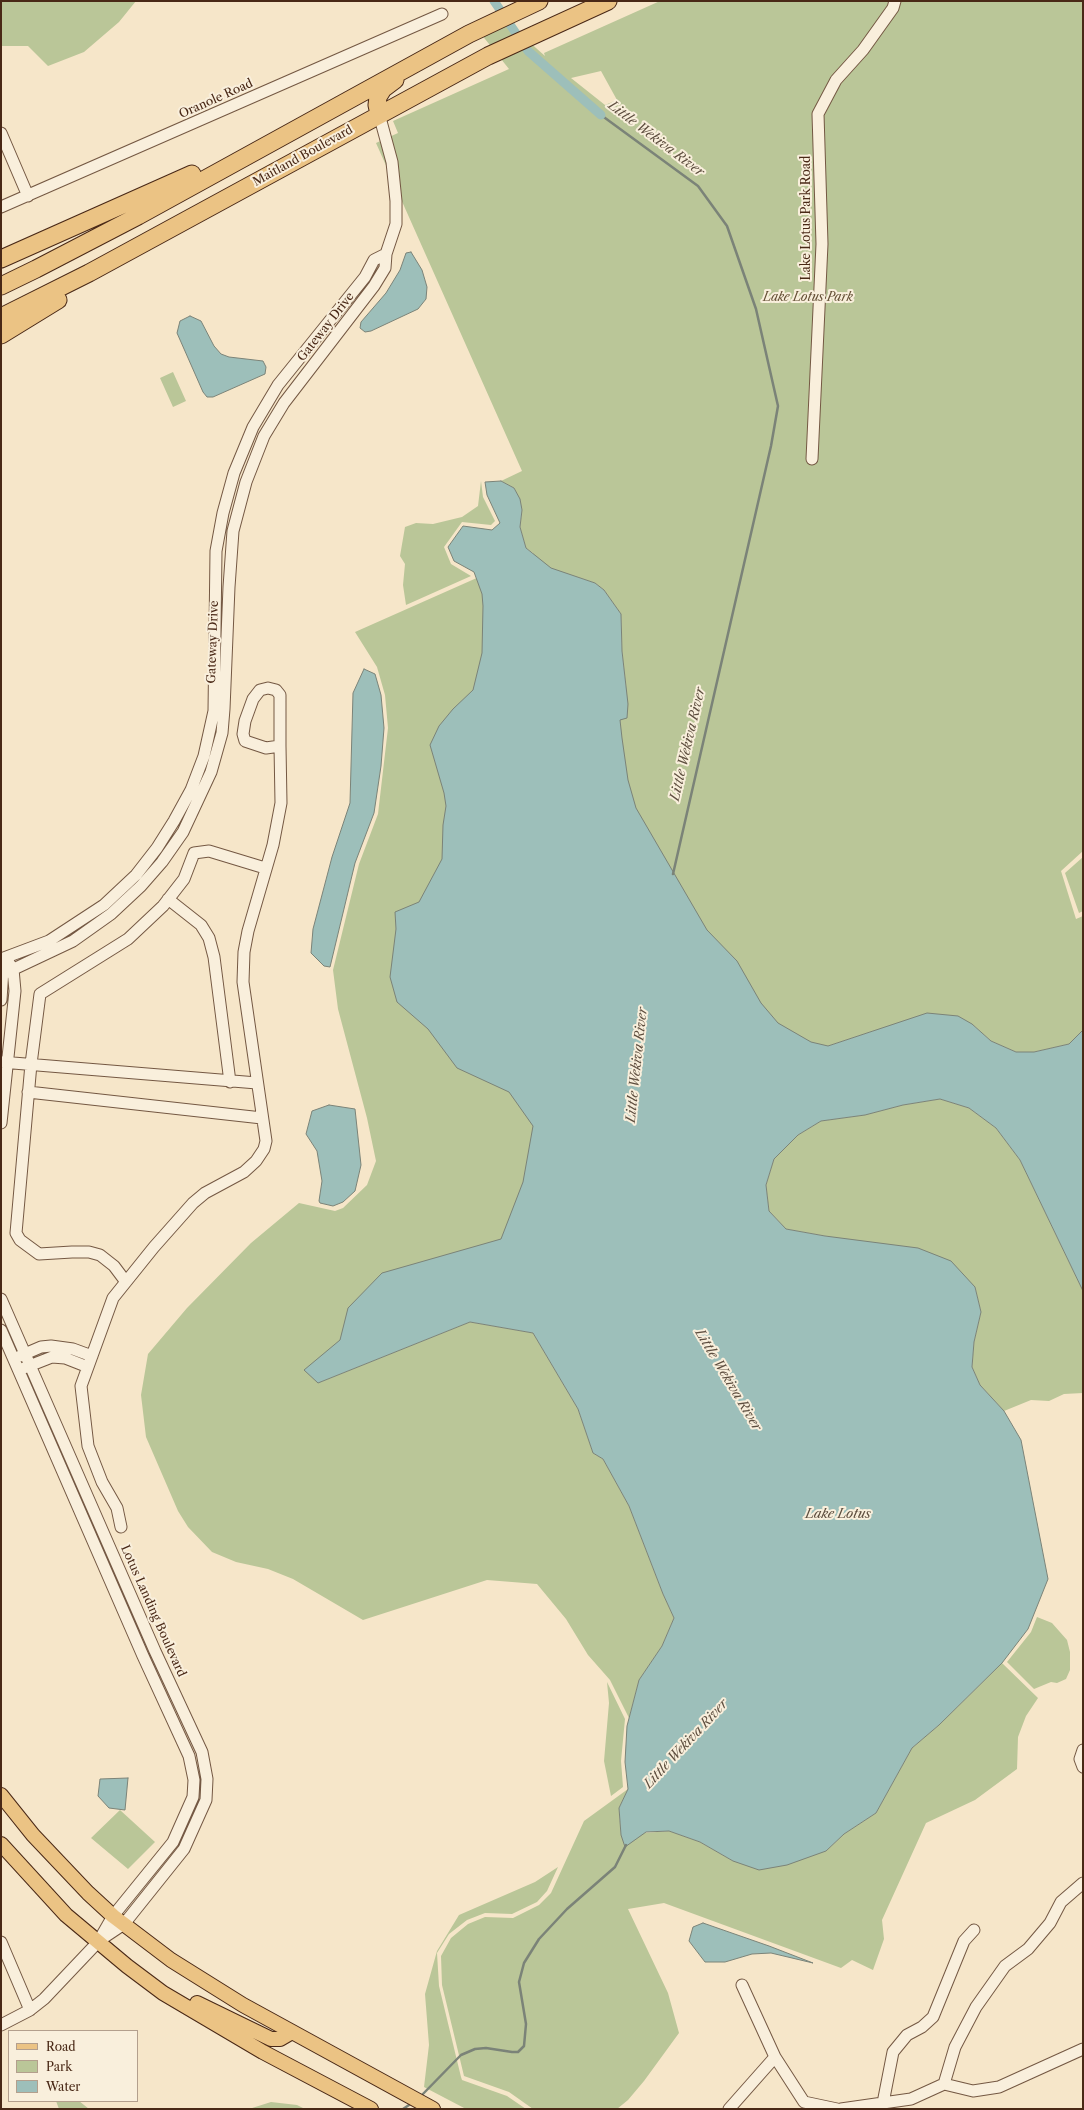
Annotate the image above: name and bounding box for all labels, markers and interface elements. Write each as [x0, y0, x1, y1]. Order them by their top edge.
street label: Oranole Road [177, 76, 255, 122]
water label: Little Wekiva River [605, 98, 707, 180]
street label: Maitland Boulevard [251, 123, 355, 189]
street label: Lake Lotus Park Road [800, 156, 814, 280]
street label: Gateway Drive [295, 290, 357, 364]
park label: Lake Lotus Park [763, 291, 853, 305]
street label: Gateway Drive [204, 600, 222, 684]
water label: Little Wekiva River [667, 686, 709, 802]
water label: Little Wekiva River [623, 1006, 651, 1124]
water label: Little Wekiva River [691, 1326, 765, 1434]
water label: Lake Lotus [805, 1506, 871, 1522]
street label: Lotus Landing Boulevard [117, 1543, 189, 1679]
water label: Little Wekiva River [641, 1696, 731, 1792]
legend [8, 2030, 138, 2102]
text: Road [46, 2039, 76, 2054]
text: Park [46, 2059, 72, 2074]
text: Water [46, 2079, 80, 2094]

